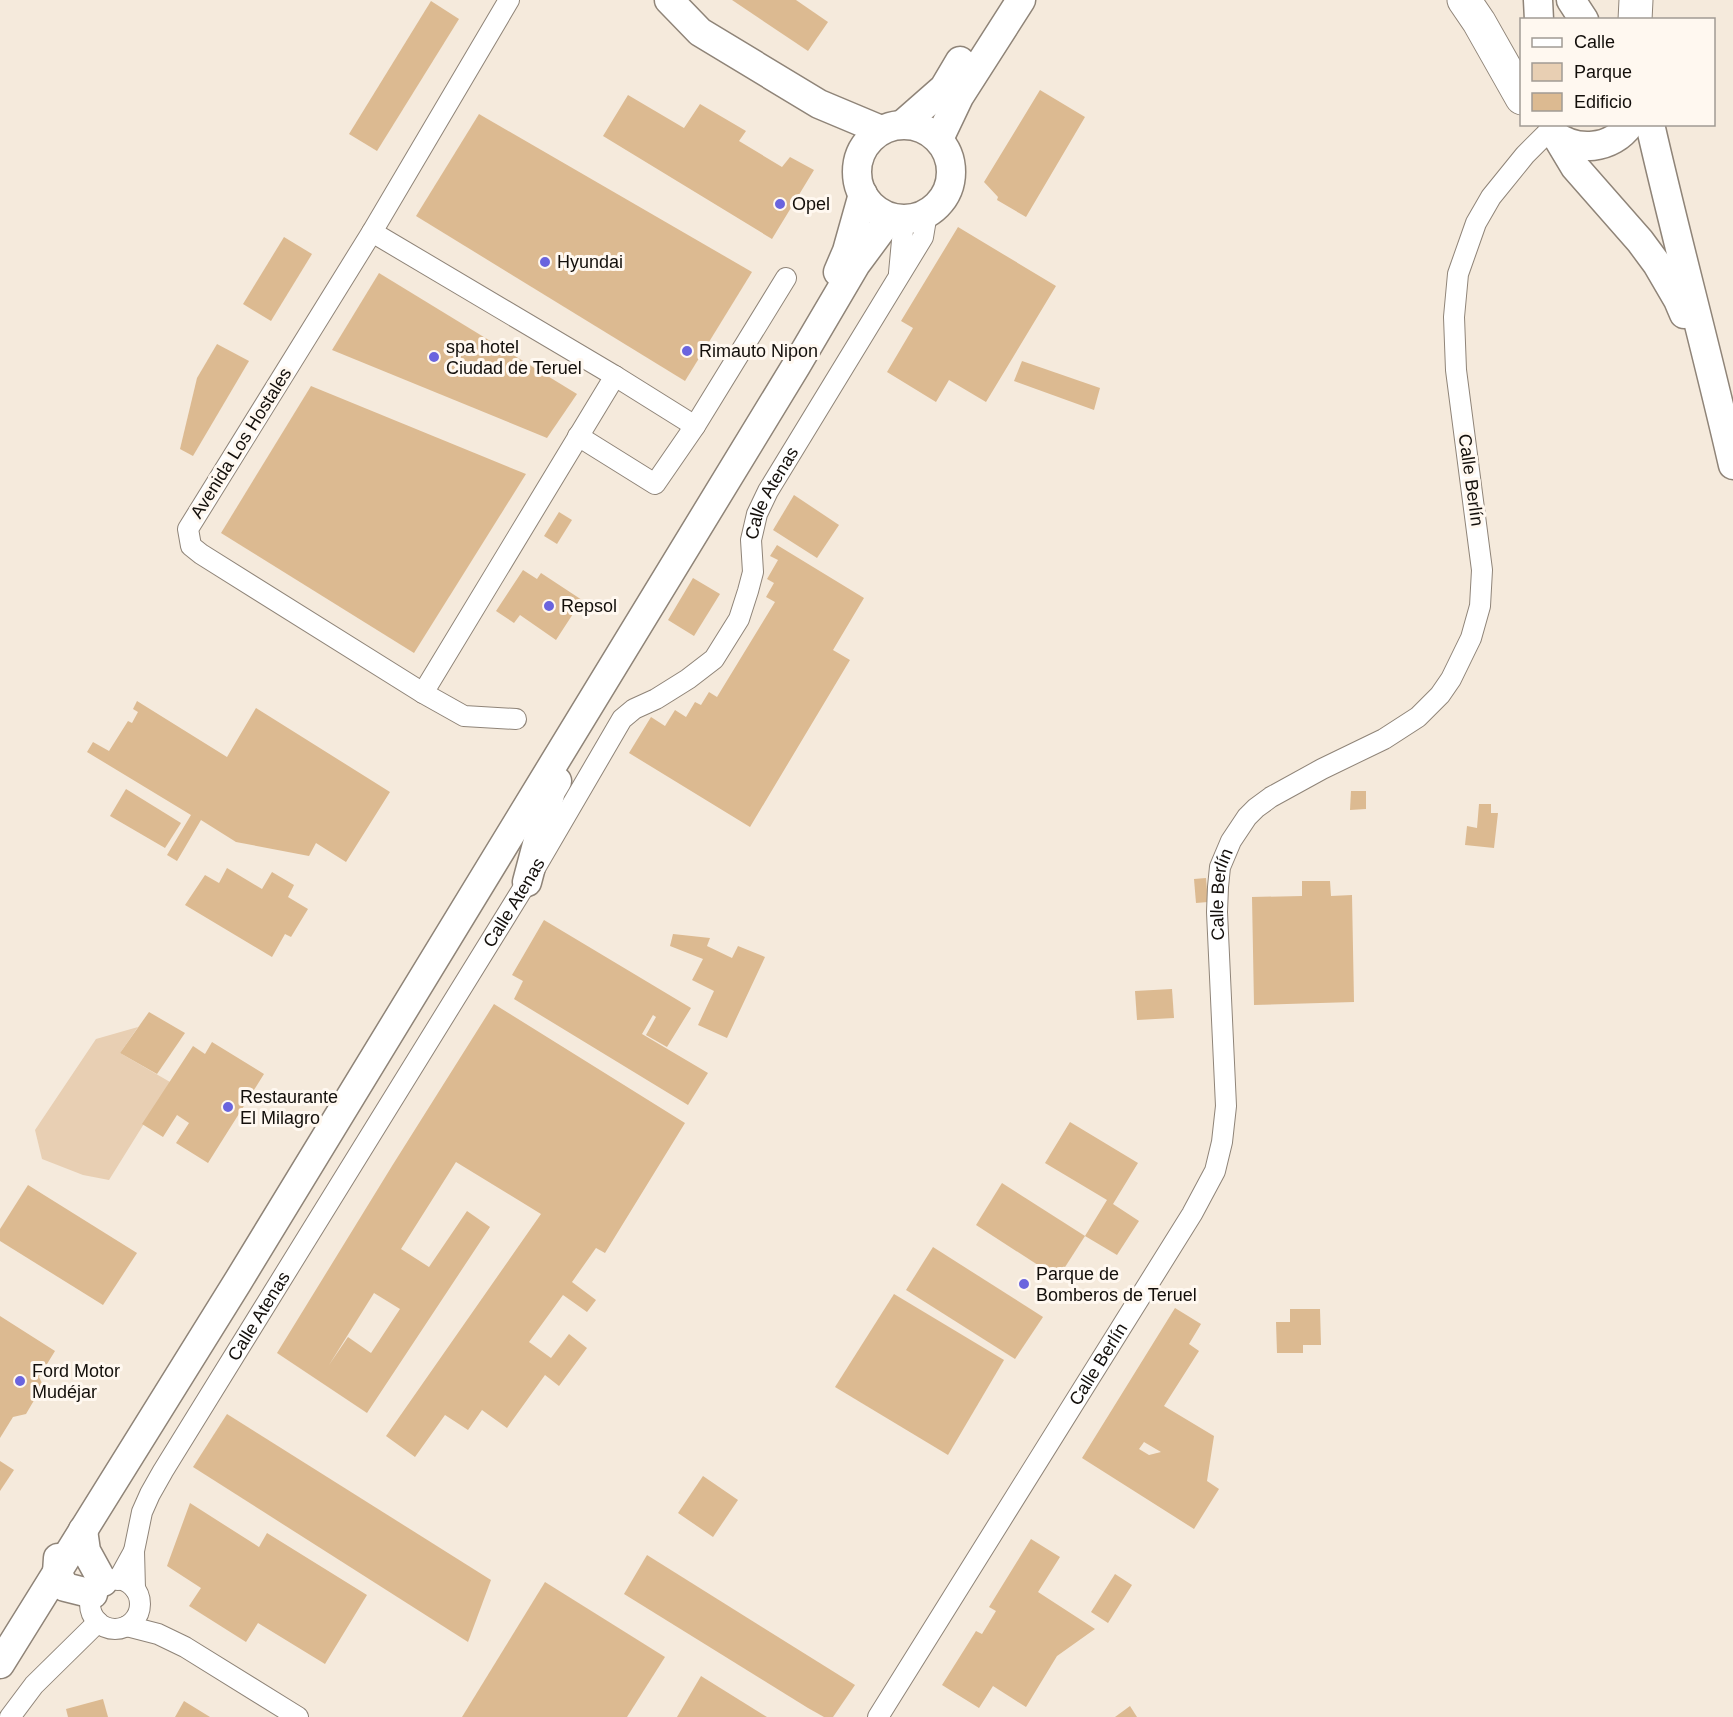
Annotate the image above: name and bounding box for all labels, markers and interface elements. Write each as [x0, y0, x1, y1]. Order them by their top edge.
legend [1520, 18, 1715, 126]
text: Calle [1574, 32, 1615, 52]
text: Parque [1574, 62, 1632, 82]
text: Edificio [1574, 92, 1632, 112]
place label: Opel [792, 194, 830, 214]
marker: Opel [773, 197, 787, 211]
place label: Hyundai [557, 252, 623, 272]
marker: Hyundai [538, 255, 552, 269]
place label: spa hotel Ciudad de Teruel [446, 337, 582, 378]
place label: Rimauto Nipon [699, 341, 818, 361]
marker: Rimauto Nipon [680, 344, 694, 358]
marker: spa hotel Ciudad de Teruel [427, 350, 441, 364]
street label: Avenida Los Hostales [186, 364, 296, 522]
street label: Calle Berlín [1455, 433, 1487, 527]
street label: Calle Atenas [741, 443, 802, 541]
place label: Repsol [561, 596, 617, 616]
marker: Repsol [542, 599, 556, 613]
street label: Calle Berlín [1207, 845, 1237, 941]
street label: Calle Atenas [479, 854, 549, 951]
place label: Restaurante El Milagro [240, 1087, 338, 1128]
marker: Restaurante El Milagro [221, 1100, 235, 1114]
place label: Parque de Bomberos de Teruel [1036, 1264, 1197, 1305]
street label: Calle Atenas [224, 1268, 294, 1364]
marker: Parque de Bomberos de Teruel [1017, 1277, 1031, 1291]
street label: Calle Berlín [1065, 1319, 1131, 1409]
place label: Ford Motor Mudéjar [32, 1361, 120, 1402]
marker: Ford Motor Mudéjar [13, 1374, 27, 1388]

